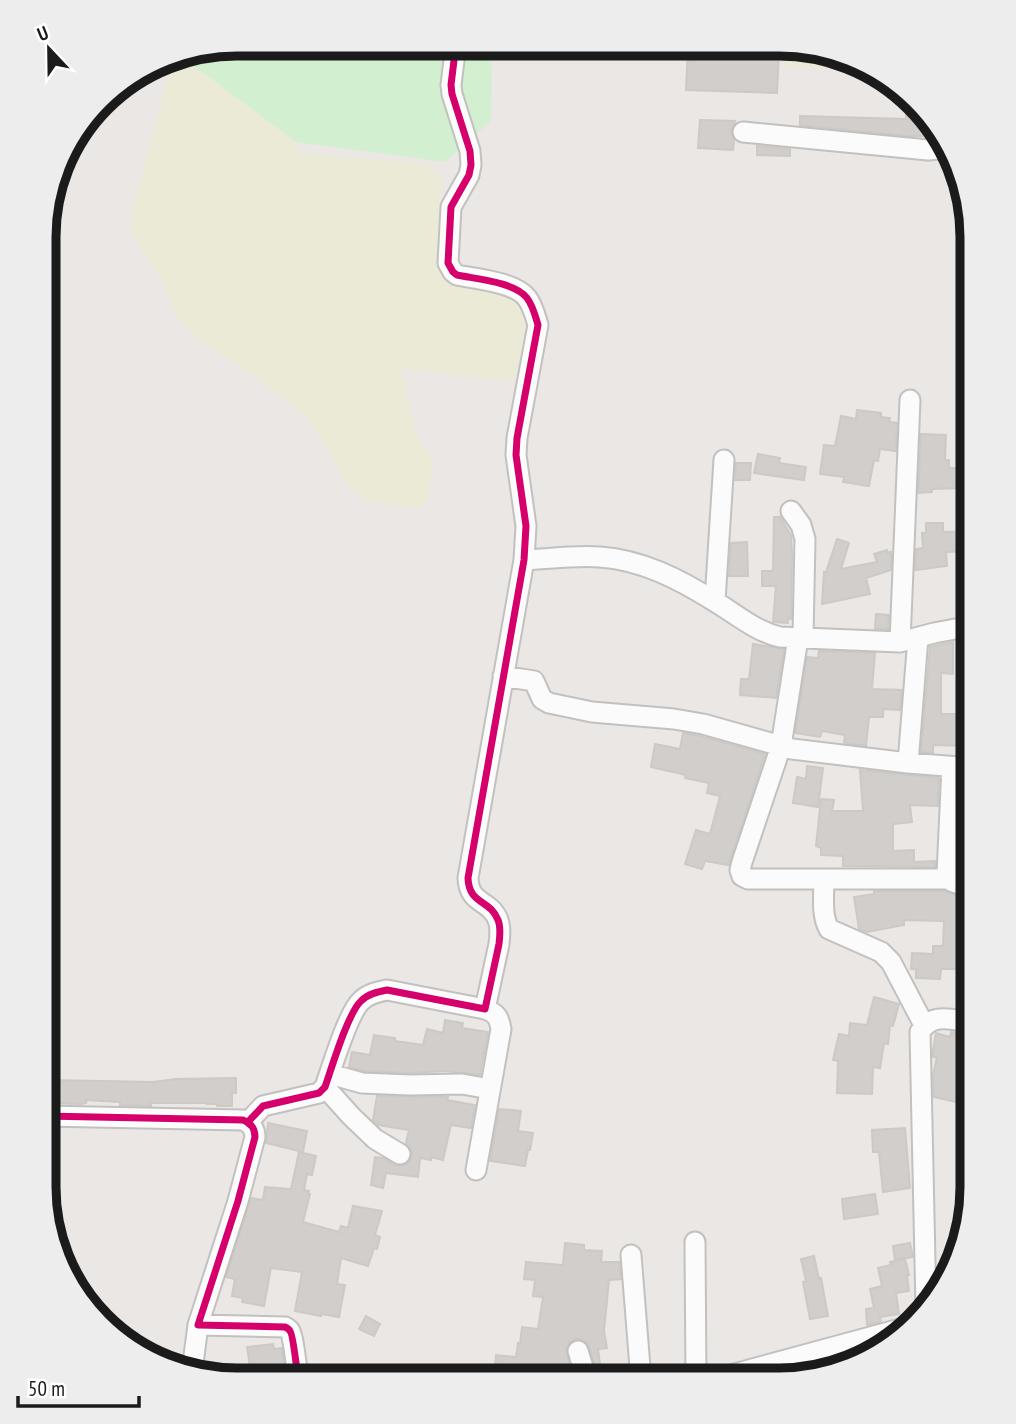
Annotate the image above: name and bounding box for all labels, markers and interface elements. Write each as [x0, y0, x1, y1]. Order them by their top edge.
north arrow [14, 14, 84, 84]
text: U [34, 20, 52, 46]
scale bar [18, 1364, 138, 1408]
text: 50 m [28, 1375, 65, 1402]

